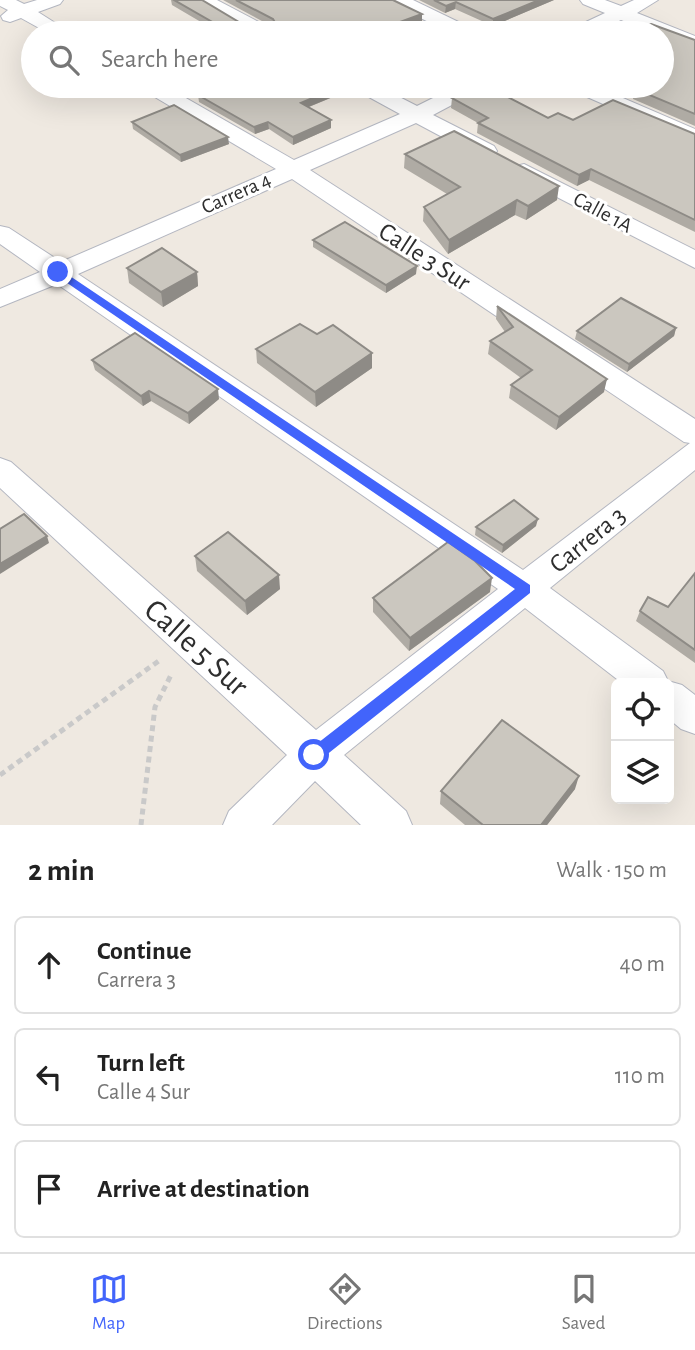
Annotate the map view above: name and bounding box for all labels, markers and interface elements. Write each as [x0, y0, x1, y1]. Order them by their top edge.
search box [21, 21, 674, 98]
icon: search [45, 41, 83, 79]
text: Search here [101, 46, 219, 72]
street label: Carrera 4 [198, 169, 274, 218]
street label: Calle 1A [570, 188, 636, 237]
street label: Calle 3 Sur [374, 218, 475, 296]
route end [42, 256, 73, 287]
street label: Carrera 3 [545, 502, 630, 578]
street label: Calle 5 Sur [138, 593, 255, 703]
map controls [611, 678, 674, 804]
button: locate [611, 678, 674, 741]
route start [298, 739, 329, 770]
button: layers [611, 741, 674, 804]
text: 2 min [28, 856, 95, 886]
text: Walk · 150 m [556, 859, 667, 882]
text: Continue [97, 938, 192, 964]
icon: ahead [30, 946, 68, 984]
text: 40 m [620, 953, 665, 976]
text: Carrera 3 [97, 969, 176, 992]
text: Turn left [97, 1050, 185, 1076]
icon: left [30, 1058, 68, 1096]
text: 110 m [615, 1065, 665, 1088]
text: Calle 4 Sur [97, 1081, 190, 1104]
icon: arrive [30, 1170, 68, 1208]
text: Arrive at destination [97, 1176, 310, 1202]
tab: Map [90, 1270, 128, 1335]
tab: Directions [307, 1270, 383, 1335]
tab: Saved [562, 1270, 605, 1335]

